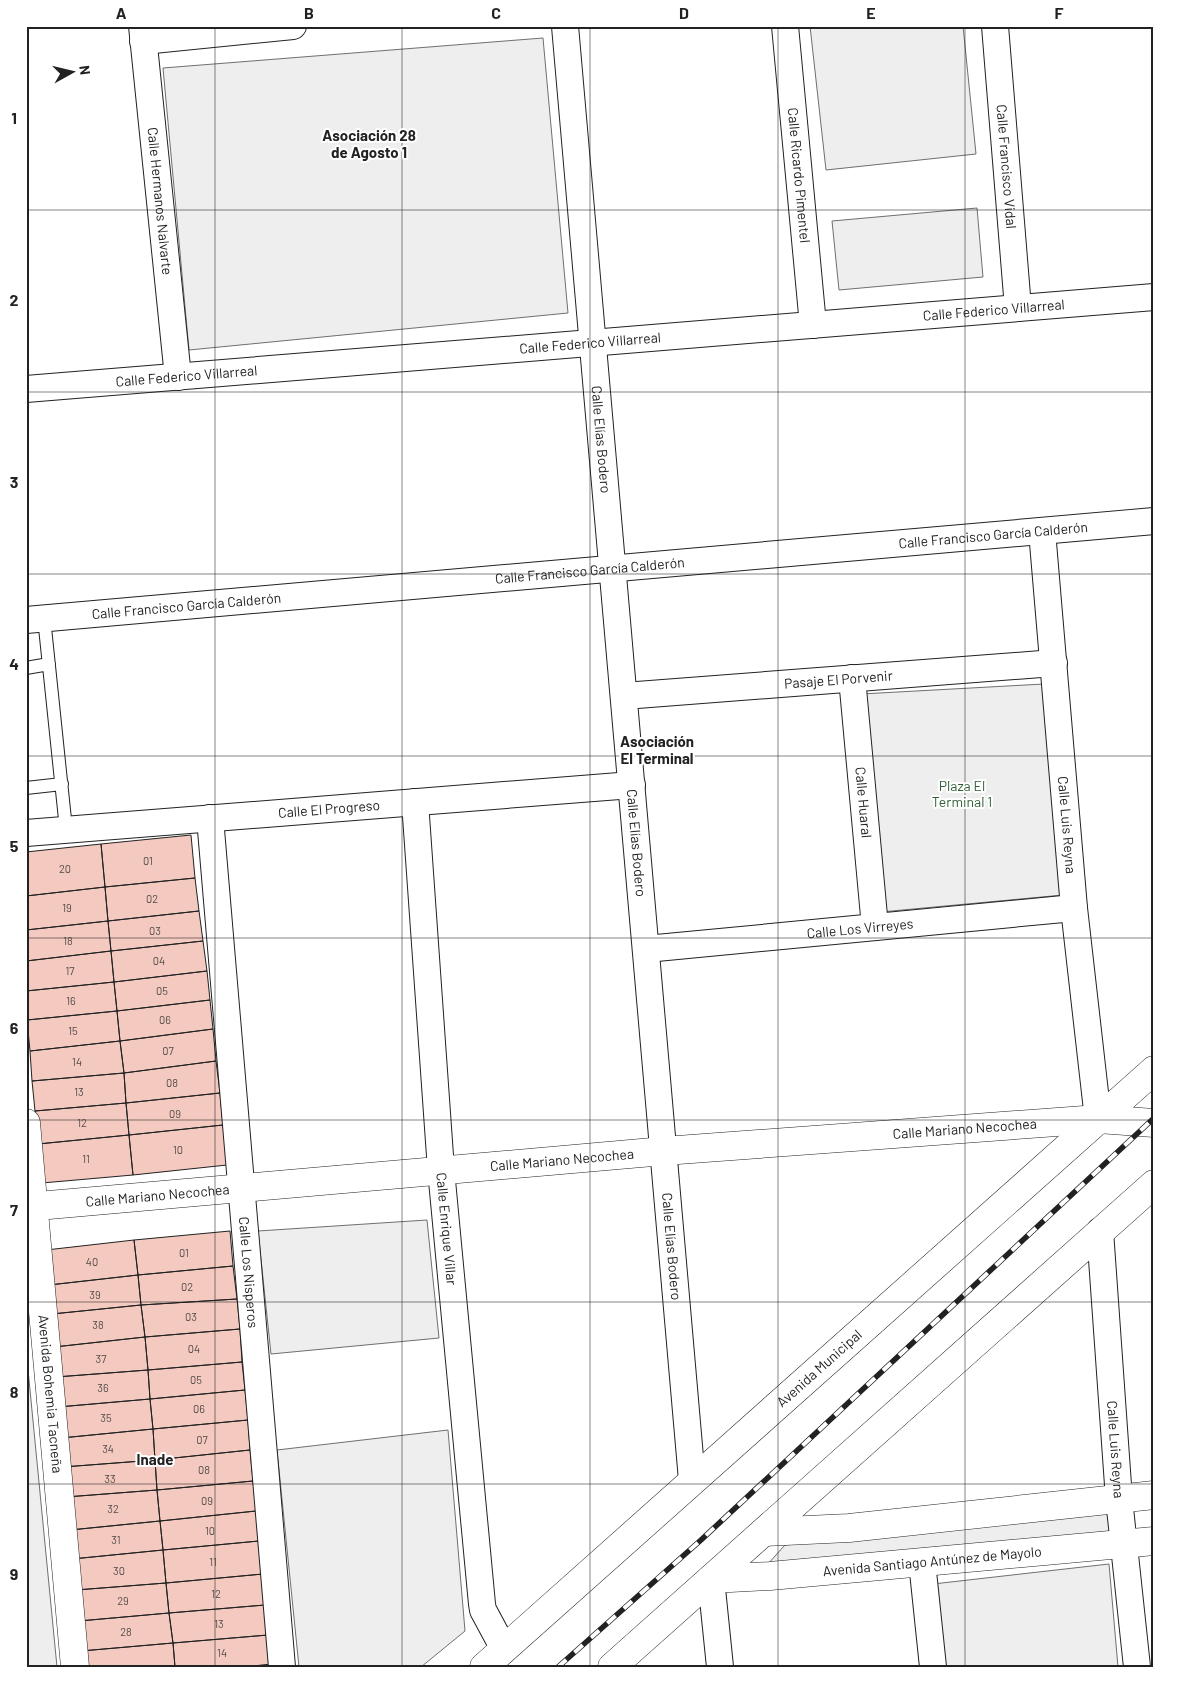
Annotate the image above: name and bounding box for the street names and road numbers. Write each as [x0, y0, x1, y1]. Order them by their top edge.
street label: Calle Francisco Vidal [993, 104, 1021, 229]
street label: Calle Ricardo Pimentel [785, 107, 814, 244]
street label: Calle Hermanos Nalvarte [144, 126, 176, 276]
street label: Calle Federico Villarreal [922, 295, 1065, 324]
street label: Calle Federico Villarreal [519, 328, 662, 357]
street label: Calle Federico Villarreal [115, 361, 258, 390]
street label: Calle Elías Bodero [588, 385, 615, 494]
street label: Calle Francisco García Calderón [898, 518, 1089, 551]
street label: Calle Francisco García Calderón [494, 553, 685, 587]
street label: Calle Francisco García Calderón [91, 589, 282, 622]
street label: Pasaje El Porvenir [783, 666, 893, 692]
street label: Calle Huaral [852, 766, 876, 839]
street label: Calle Luis Reyna [1055, 775, 1080, 874]
street label: Calle Elías Bodero [624, 788, 650, 897]
street label: Calle El Progreso [277, 796, 381, 821]
street label: Calle Los Virreyes [806, 914, 914, 942]
street label: Calle Mariano Necochea [892, 1115, 1037, 1142]
street label: Calle Mariano Necochea [489, 1145, 635, 1174]
street label: Calle Enrique Villar [433, 1172, 461, 1286]
street label: Calle Mariano Necochea [85, 1180, 230, 1210]
street label: Calle Elías Bodero [659, 1192, 685, 1301]
street label: Calle Los Nisperos [236, 1216, 262, 1329]
street label: Avenida Bohemia Tacneña [35, 1314, 66, 1474]
street label: Avenida Municipal [773, 1326, 865, 1410]
street label: Calle Luis Reyna [1104, 1400, 1128, 1499]
street label: Avenida Santiago Antúnez de Mayolo [822, 1542, 1042, 1579]

